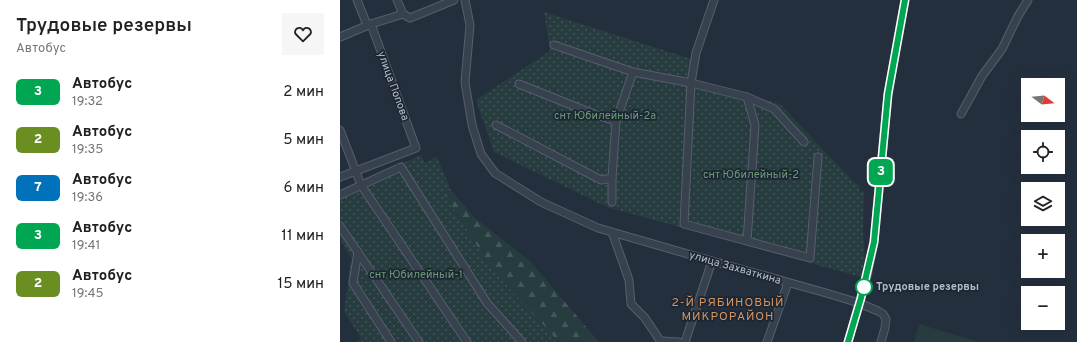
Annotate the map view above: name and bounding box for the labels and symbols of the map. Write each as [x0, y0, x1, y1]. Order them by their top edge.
street label: улица Попова [374, 49, 412, 123]
north arrow [1021, 78, 1065, 122]
park label: снт Юбилейный-2а [554, 109, 656, 123]
line badge: 3 [868, 159, 894, 185]
park label: снт Юбилейный-2 [703, 168, 799, 182]
street label: улица Захваткина [687, 248, 783, 288]
park label: снт Юбилейный-1 [369, 268, 463, 282]
marker: Трудовые резервы [855, 278, 873, 296]
place label: Трудовые резервы [876, 280, 979, 294]
district label: 2-Й РЯБИНОВЫЙ МИКРОРАЙОН [671, 295, 785, 325]

